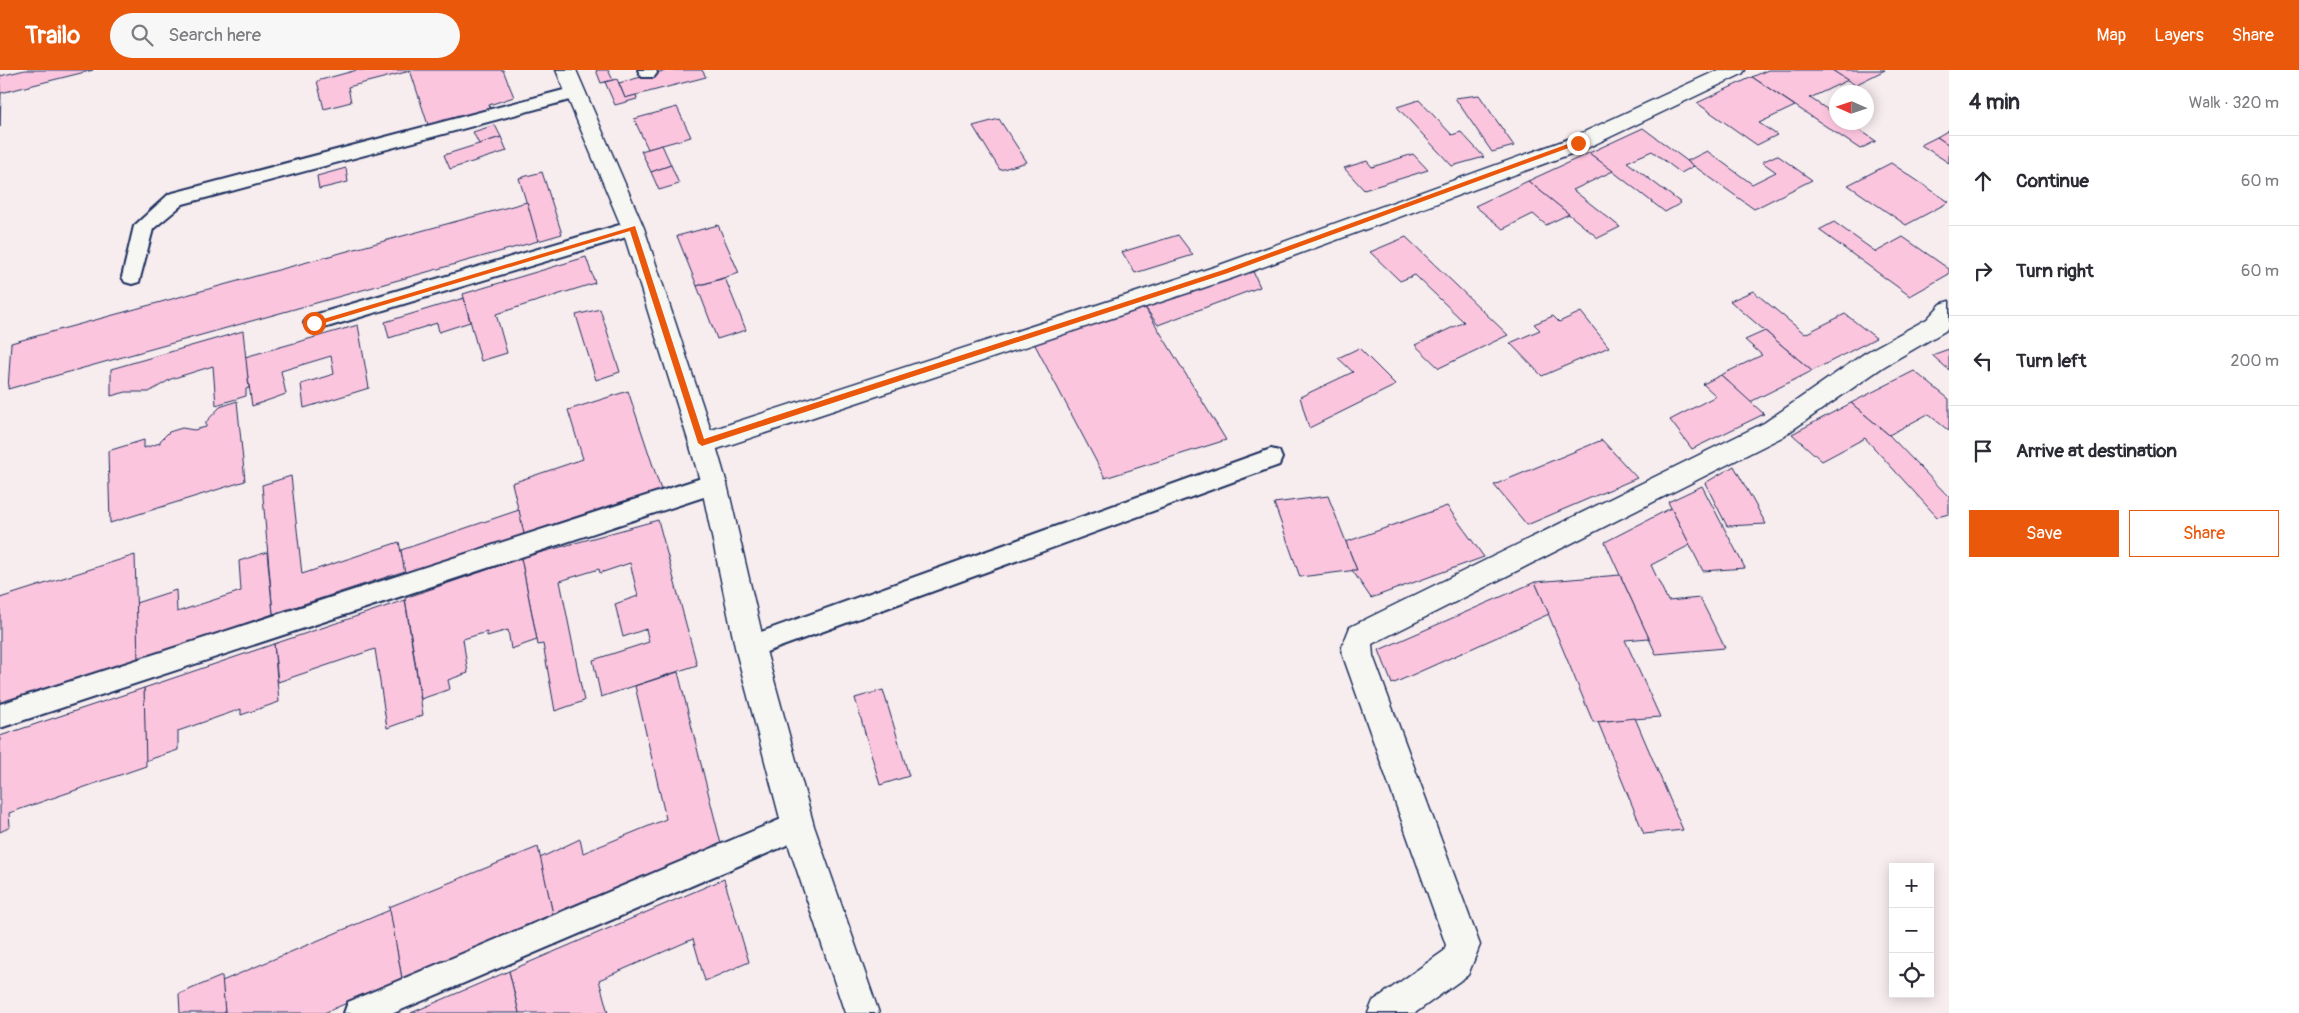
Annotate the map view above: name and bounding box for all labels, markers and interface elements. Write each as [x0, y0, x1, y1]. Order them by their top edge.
search box [110, 13, 460, 58]
text: Trailo [25, 21, 80, 50]
icon: search [128, 21, 156, 49]
text: Search here [168, 23, 261, 47]
text: Map [2097, 24, 2126, 47]
text: Layers [2154, 24, 2204, 47]
text: Share [2232, 24, 2274, 47]
north arrow [1829, 85, 1874, 130]
text: 4 min [1969, 89, 2020, 116]
text: Walk · 320 m [2189, 93, 2279, 113]
route end [1567, 132, 1590, 155]
icon: ahead [1969, 167, 1997, 195]
text: Continue [2016, 169, 2089, 193]
text: 60 m [2241, 171, 2279, 191]
icon: right [1969, 257, 1997, 285]
text: Turn right [2016, 259, 2094, 283]
text: 60 m [2241, 261, 2279, 281]
route start [303, 312, 326, 335]
icon: left [1969, 347, 1997, 375]
text: Turn left [2016, 349, 2086, 373]
text: 200 m [2231, 351, 2279, 371]
icon: arrive [1969, 437, 1997, 465]
text: Arrive at destination [2016, 439, 2177, 463]
button: Save [1969, 510, 2119, 557]
button: Share [2129, 510, 2279, 557]
map controls [1889, 863, 1934, 998]
button: + [1889, 863, 1934, 908]
button: − [1889, 908, 1934, 953]
button: locate [1889, 953, 1934, 998]

